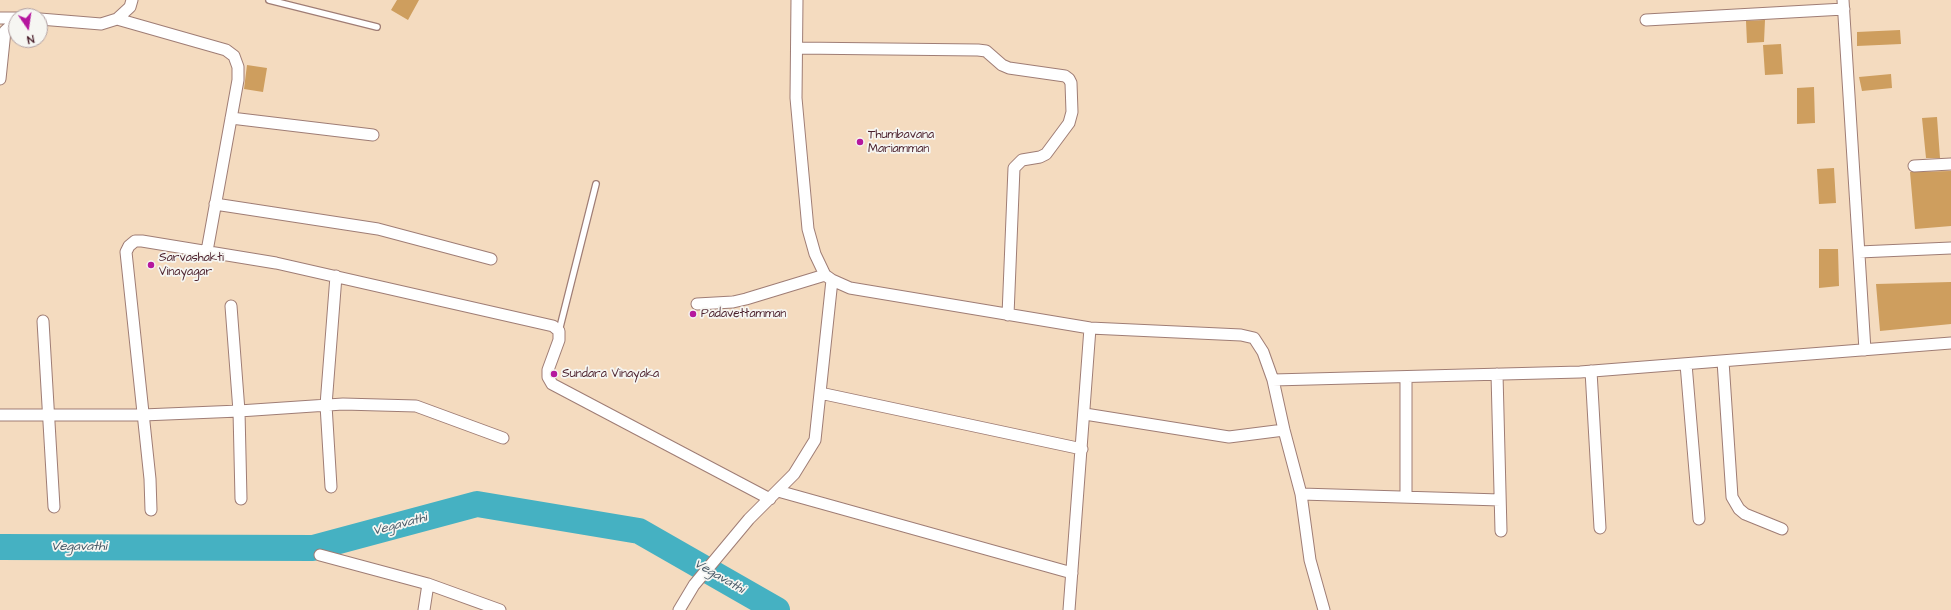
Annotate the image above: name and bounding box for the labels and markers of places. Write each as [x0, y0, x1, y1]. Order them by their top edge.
place label: Thumbavana Mariamman [868, 128, 934, 156]
marker: Thumbavana Mariamman [855, 137, 865, 147]
place label: Sarvashakti Vinayagar [159, 251, 224, 279]
marker: Sarvashakti Vinayagar [146, 260, 156, 270]
place label: Padavettamman [701, 307, 786, 321]
marker: Padavettamman [688, 309, 698, 319]
place label: Sundara Vinayaka [562, 367, 659, 381]
marker: Sundara Vinayaka [549, 369, 559, 379]

